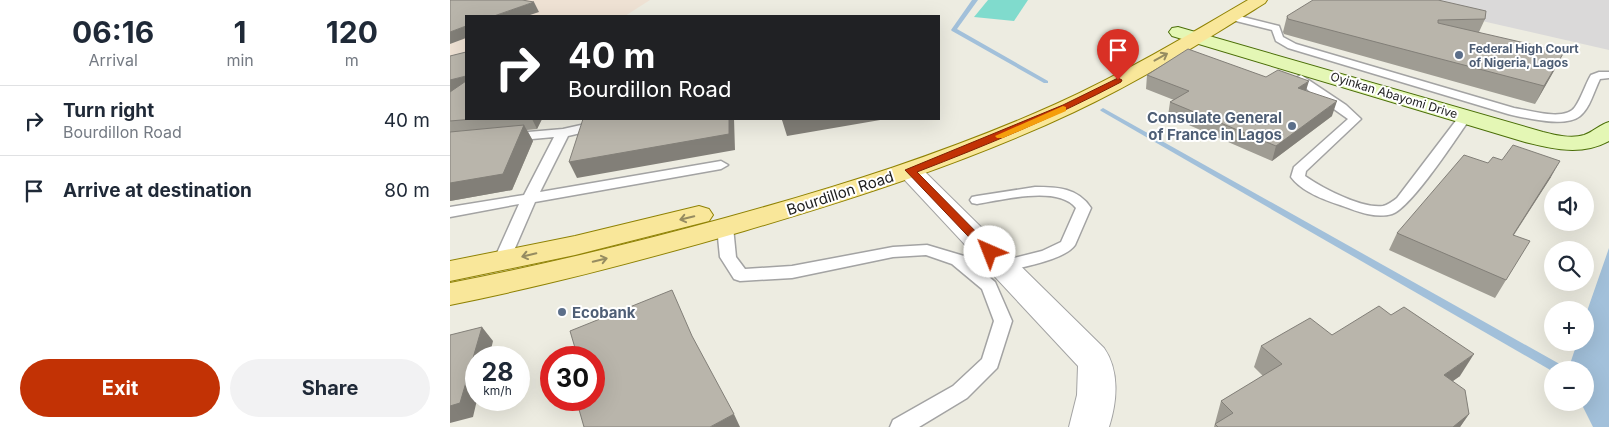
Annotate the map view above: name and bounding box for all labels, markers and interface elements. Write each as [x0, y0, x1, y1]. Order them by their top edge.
text: 06:16 [72, 14, 154, 50]
text: 1 [234, 14, 247, 50]
text: 120 [326, 14, 378, 50]
pin [1097, 29, 1139, 80]
text: 40 m [568, 34, 656, 76]
icon: right [485, 35, 550, 100]
icon: arrive [1104, 36, 1132, 64]
place label: Federal High Court of Nigeria, Lagos [1469, 41, 1579, 70]
marker: Federal High Court of Nigeria, Lagos [1453, 49, 1465, 61]
text: Arrival [89, 50, 138, 70]
text: min [226, 50, 254, 70]
text: m [345, 50, 359, 70]
one-way arrow [1153, 52, 1168, 61]
street label: Oyinkan Abayomi Drive [1329, 68, 1459, 122]
text: Bourdillon Road [568, 76, 731, 102]
text: Turn right [63, 99, 154, 122]
icon: right [20, 107, 48, 135]
place label: Consulate General of France in Lagos [1147, 108, 1282, 144]
text: 40 m [384, 109, 430, 132]
marker: Consulate General of France in Lagos [1286, 120, 1298, 132]
text: Bourdillon Road [63, 122, 182, 142]
street label: Bourdillon Road [784, 167, 896, 219]
icon: arrive [20, 177, 48, 205]
text: Arrive at destination [63, 179, 252, 202]
text: 80 m [384, 179, 430, 202]
map controls [1544, 181, 1594, 411]
button: sound [1544, 181, 1594, 231]
one-way arrow [680, 214, 696, 223]
position arrow [963, 225, 1015, 277]
button: search [1544, 241, 1594, 291]
one-way arrow [522, 251, 538, 260]
one-way arrow [591, 255, 607, 264]
button: + [1544, 301, 1594, 351]
place label: Ecobank [572, 303, 636, 322]
marker: Ecobank [556, 306, 568, 318]
speed limit sign: 30 [540, 346, 605, 411]
text: 28 [481, 357, 514, 387]
button: Exit [20, 359, 220, 417]
button: Share [230, 359, 430, 417]
button: − [1544, 361, 1594, 411]
text: km/h [483, 383, 512, 398]

